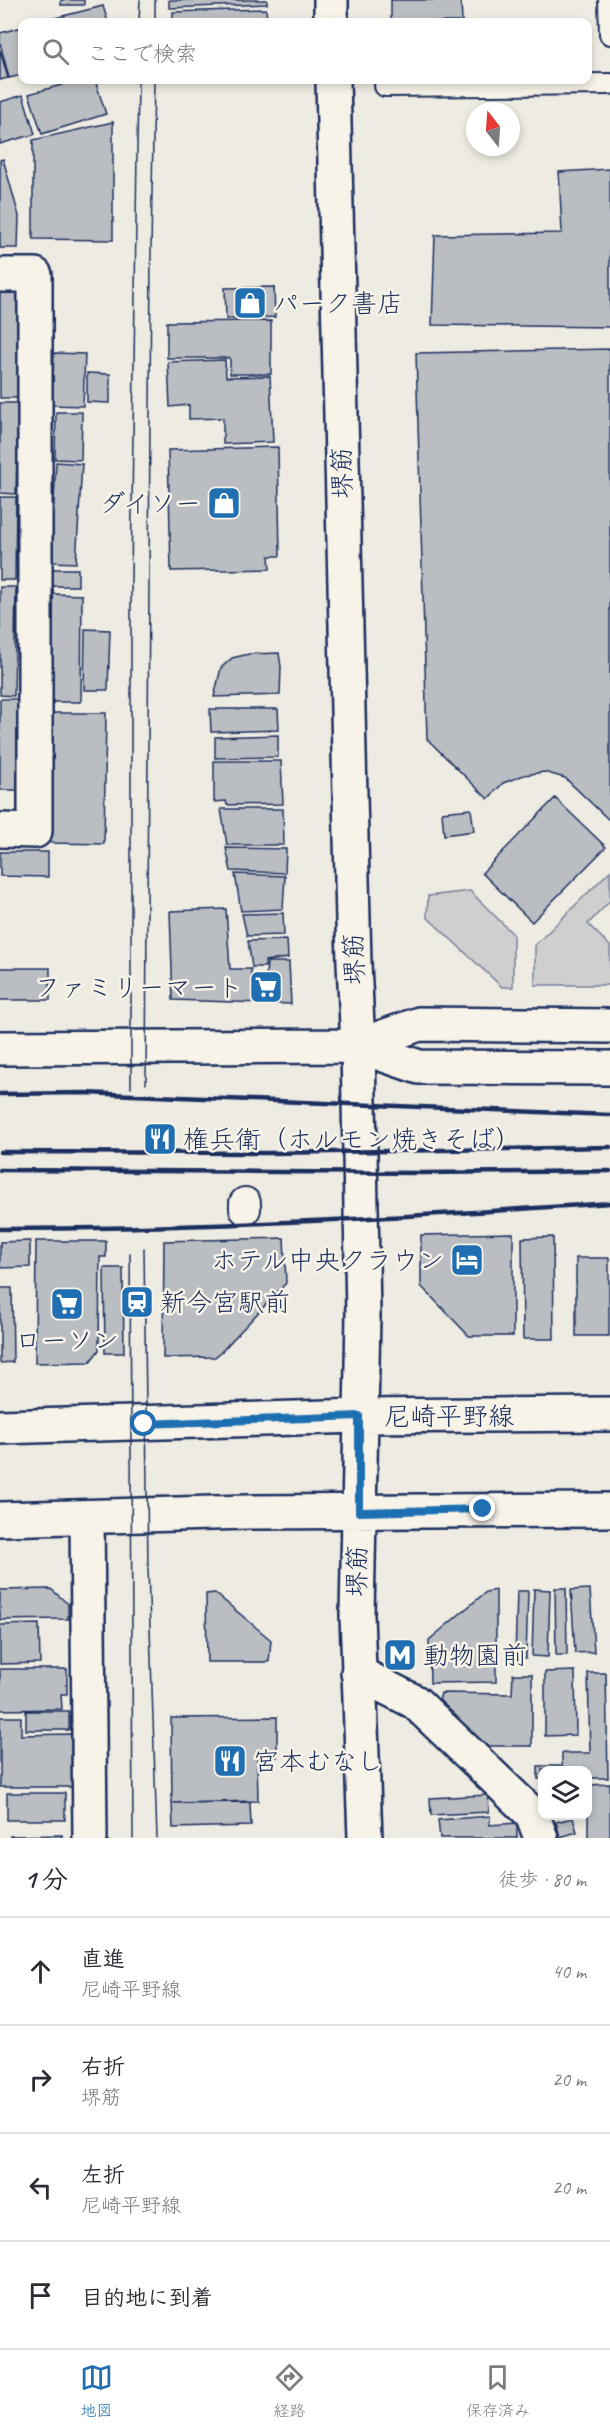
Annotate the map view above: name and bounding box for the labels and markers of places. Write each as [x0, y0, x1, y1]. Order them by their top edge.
shop icon: パーク書店 [232, 285, 268, 321]
place label: パーク書店 [273, 287, 403, 320]
shop icon: ダイソー [206, 485, 242, 521]
place label: ダイソー [100, 487, 201, 520]
supermarket icon: ファミリーマート [248, 969, 284, 1005]
place label: ファミリーマート [34, 971, 243, 1004]
restaurant icon: 権兵衛（ホルモン焼きそば） [142, 1121, 178, 1157]
place label: 権兵衛（ホルモン焼きそば） [183, 1123, 521, 1156]
hotel icon: ホテル中央クラウン [449, 1242, 485, 1278]
place label: ホテル中央クラウン [211, 1244, 444, 1277]
station icon: 新今宮駅前 [119, 1284, 155, 1320]
supermarket icon: ローソン [49, 1286, 85, 1322]
place label: 新今宮駅前 [160, 1286, 290, 1319]
place label: ローソン [15, 1324, 119, 1357]
metro station icon: 動物園前 [382, 1637, 418, 1673]
place label: 動物園前 [423, 1639, 527, 1672]
restaurant icon: 宮本むなし [212, 1743, 248, 1779]
place label: 宮本むなし [253, 1745, 383, 1778]

